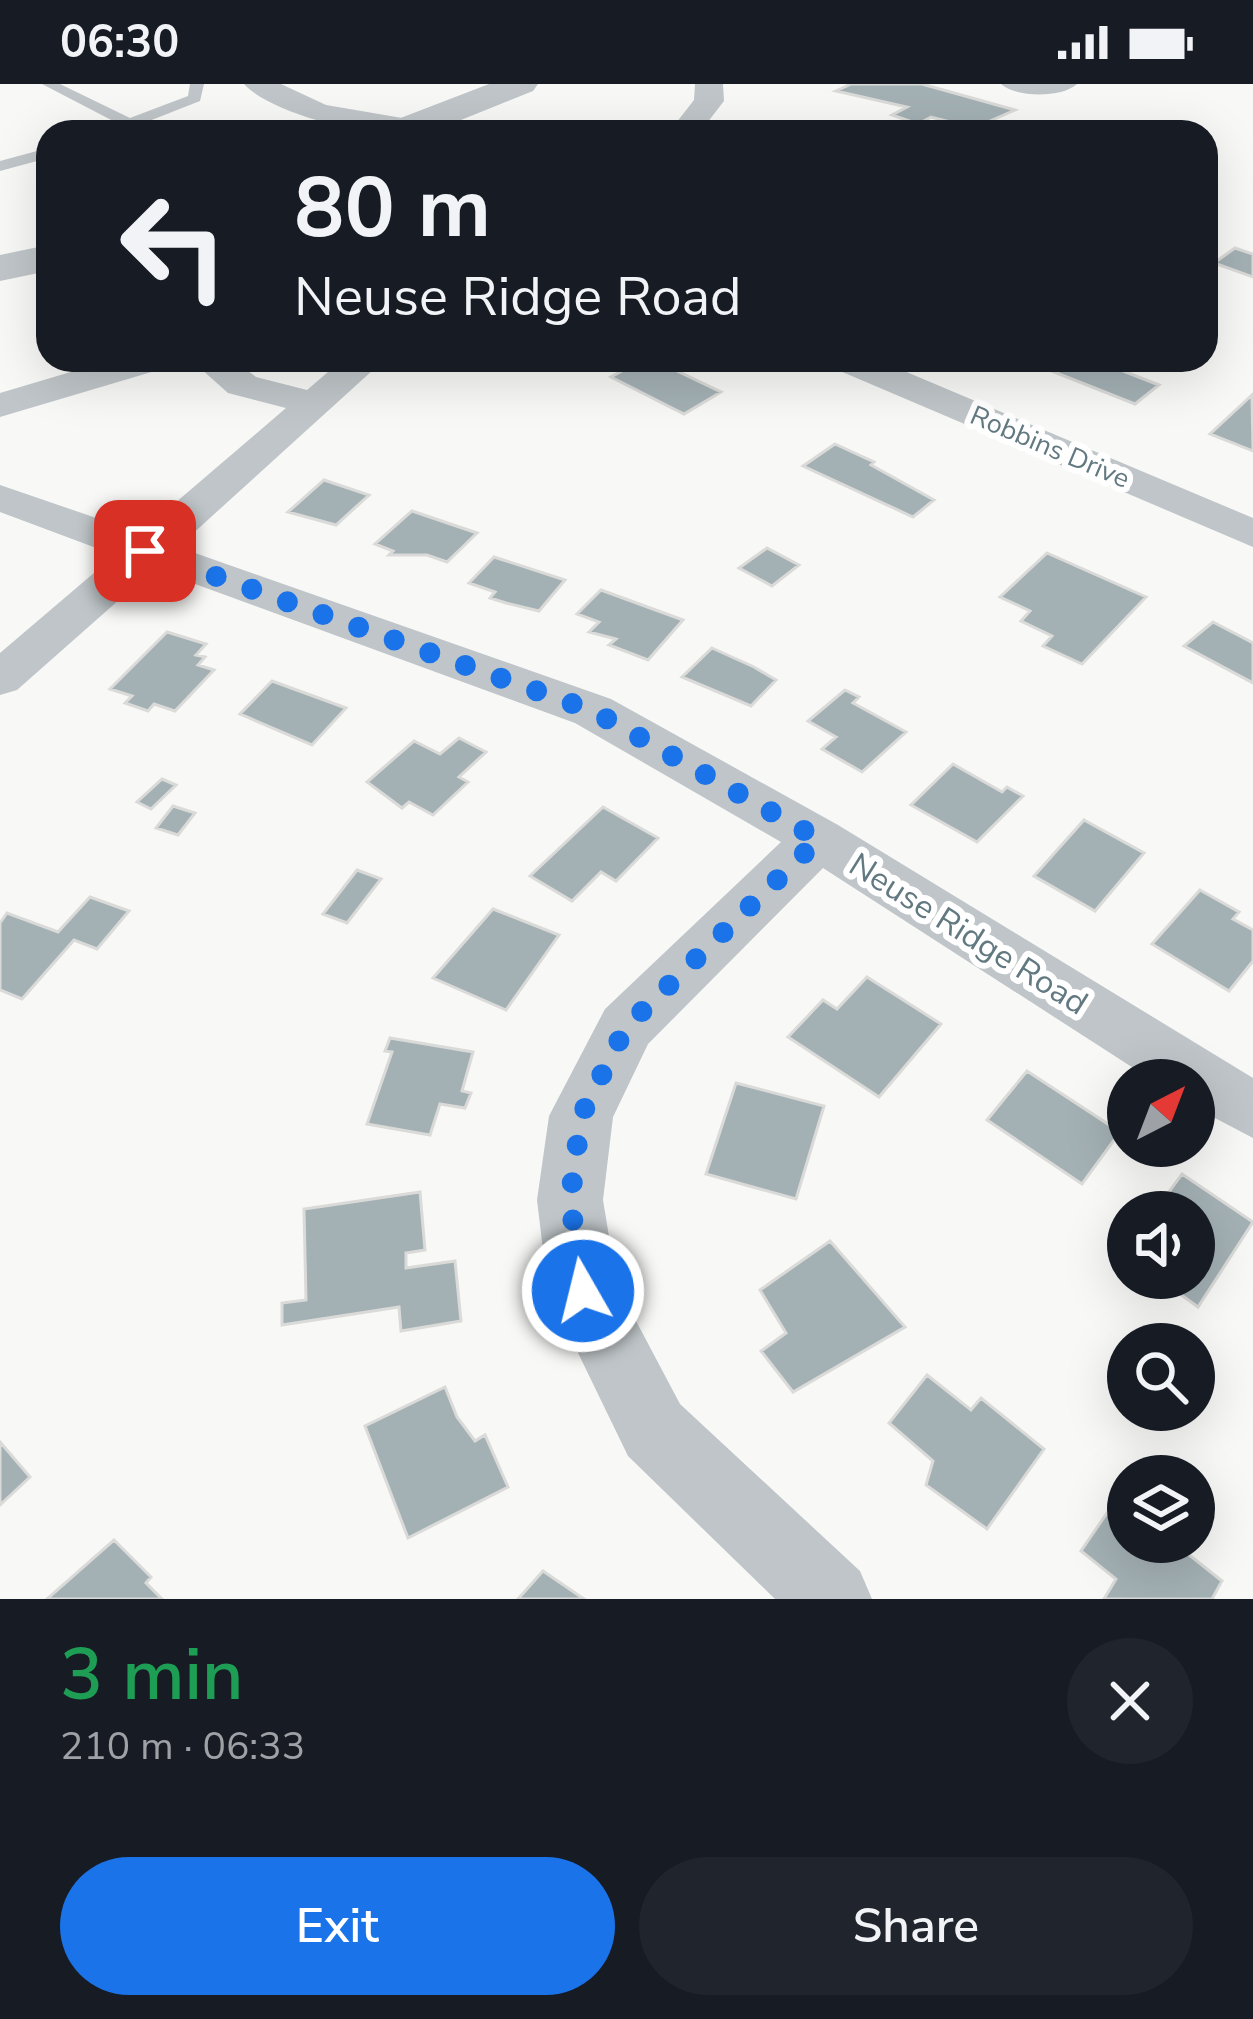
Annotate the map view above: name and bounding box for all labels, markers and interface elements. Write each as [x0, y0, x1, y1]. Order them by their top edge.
text: 06:30 [60, 12, 179, 73]
text: 80 m [294, 151, 491, 266]
icon: left [96, 168, 252, 324]
text: Neuse Ridge Road [294, 260, 742, 334]
street label: Robbins Drive [964, 397, 1135, 498]
pin [94, 500, 196, 602]
icon: arrive [112, 518, 178, 584]
street label: Neuse Ridge Road [840, 843, 1096, 1026]
north arrow [1107, 1059, 1215, 1167]
map controls [1107, 1059, 1215, 1563]
button: sound [1107, 1191, 1215, 1299]
position arrow [520, 1228, 646, 1354]
button: search [1107, 1323, 1215, 1431]
button: layers [1107, 1455, 1215, 1563]
text: 3 min [60, 1626, 243, 1724]
button: close [1067, 1638, 1193, 1764]
text: 210 m · 06:33 [60, 1720, 305, 1773]
button: Exit [60, 1857, 615, 1995]
button: Share [639, 1857, 1193, 1995]

